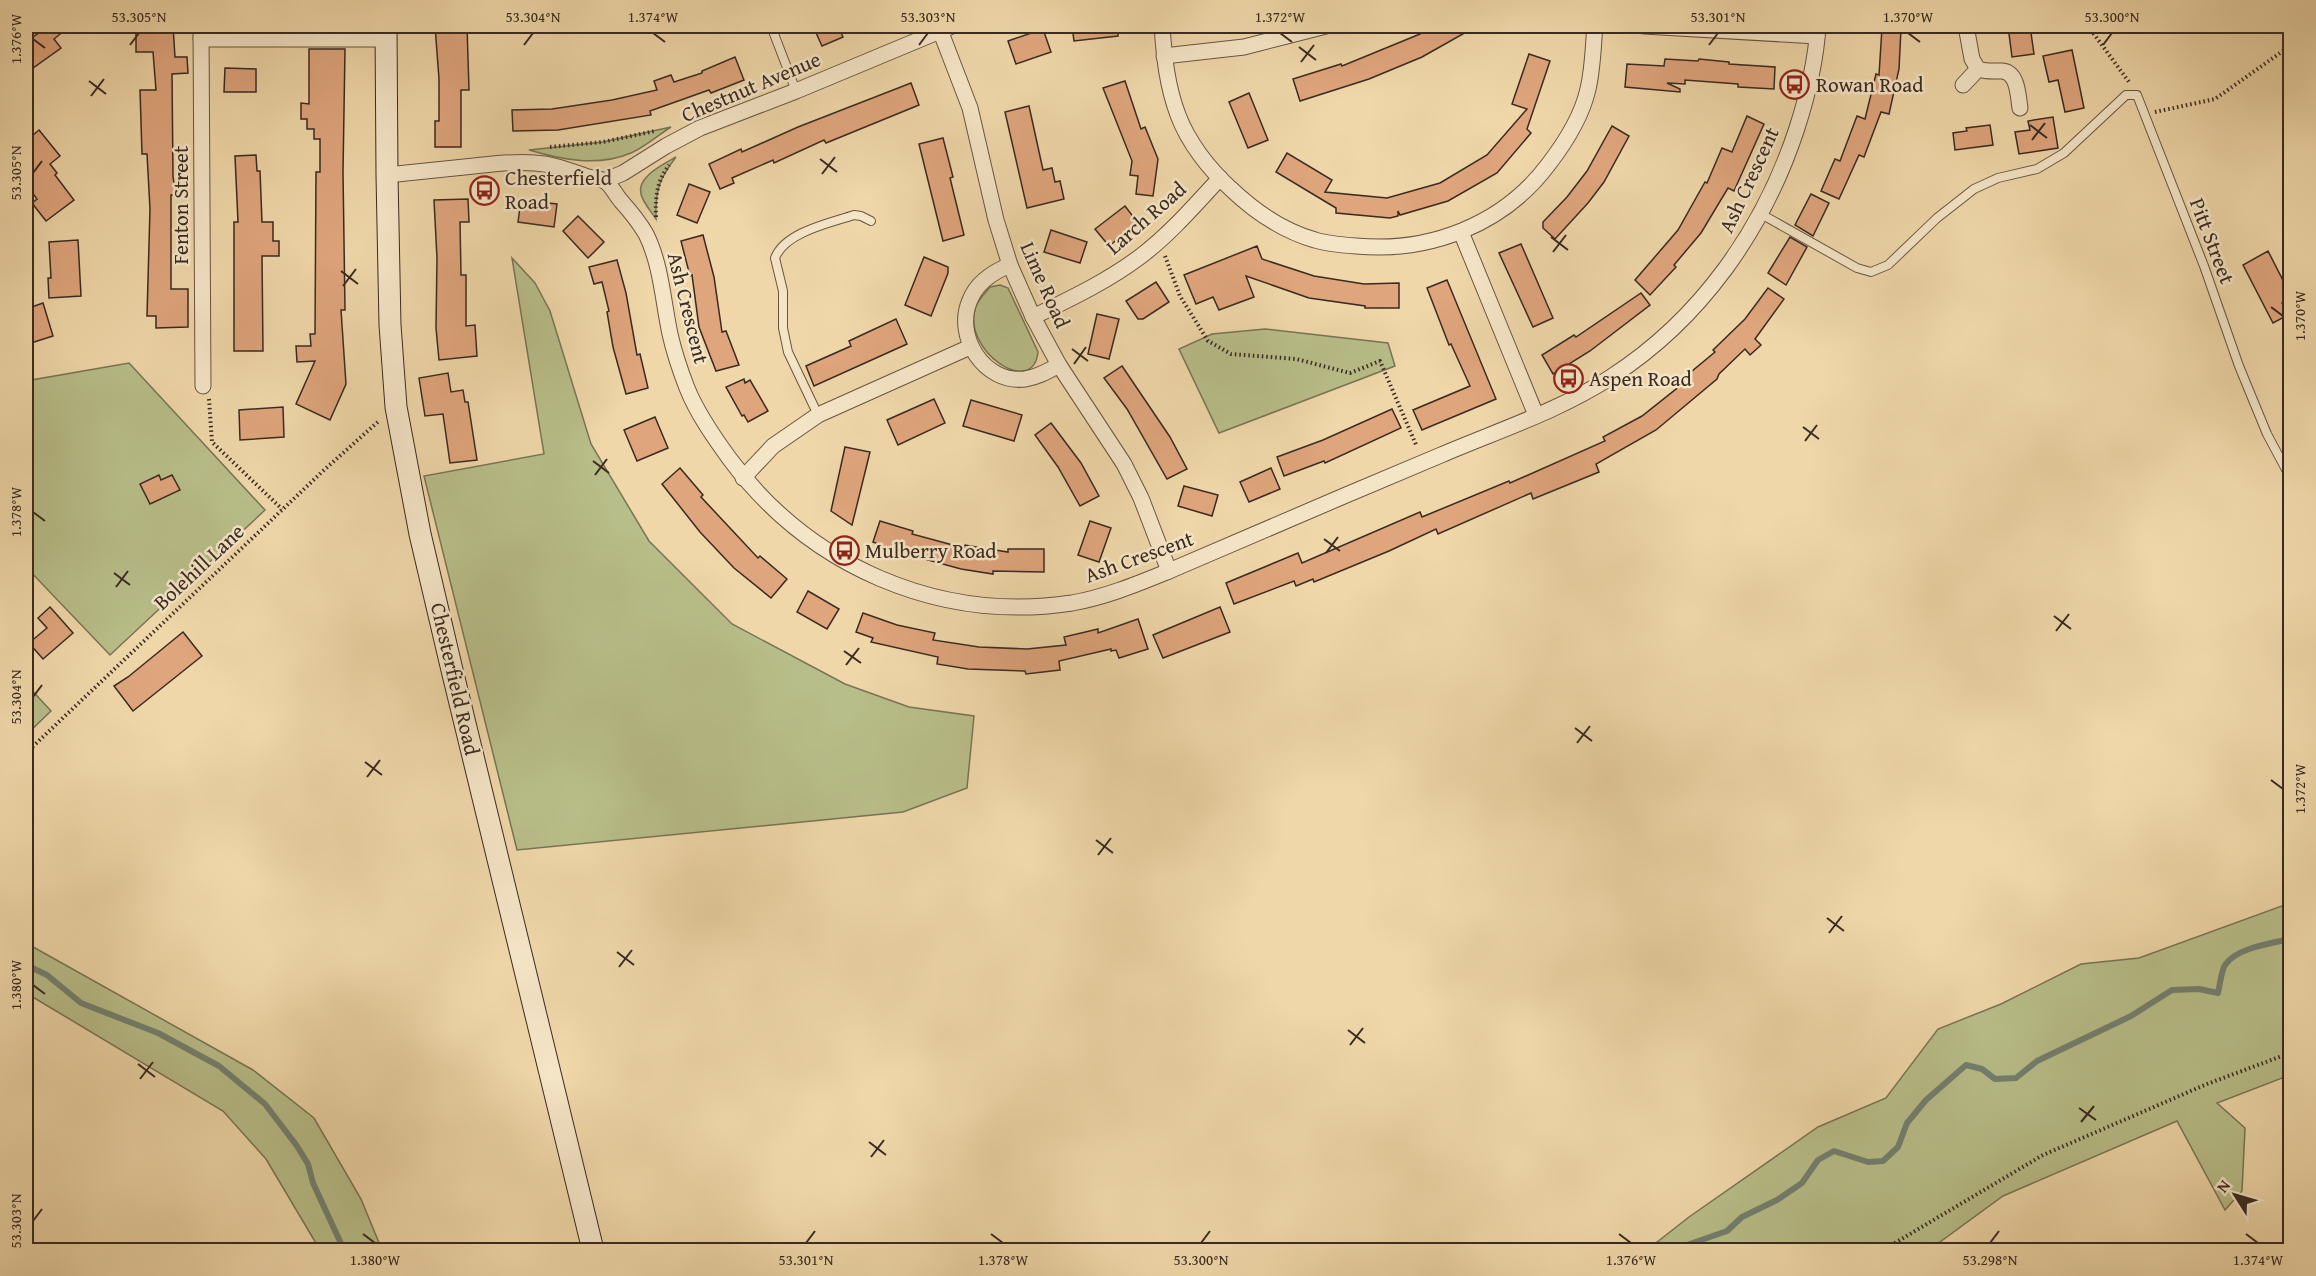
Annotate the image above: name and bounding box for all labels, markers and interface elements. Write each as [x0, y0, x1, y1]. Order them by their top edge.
text: 53.305°N [112, 6, 167, 27]
text: 53.304°N [506, 6, 561, 27]
text: 1.374°W [628, 6, 679, 27]
text: 53.303°N [901, 6, 956, 27]
text: 1.372°W [1255, 6, 1306, 27]
text: 53.301°N [1691, 6, 1746, 27]
text: 1.370°W [1883, 6, 1934, 27]
text: 53.300°N [2085, 6, 2140, 27]
text: 1.376°W [5, 13, 26, 64]
street label: Chestnut Avenue [676, 43, 825, 130]
bus stop icon: Rowan Road [1779, 69, 1811, 101]
place label: Rowan Road [1816, 69, 1924, 100]
street label: Ash Crescent [1710, 121, 1787, 238]
text: 53.305°N [5, 145, 26, 200]
street label: Fenton Street [165, 145, 196, 264]
place label: Chesterfield Road [505, 162, 613, 217]
street label: Larch Road [1099, 173, 1193, 261]
bus stop icon: Chesterfield Road [468, 174, 500, 206]
street label: Pitt Street [2182, 193, 2243, 289]
street label: Lime Road [1013, 237, 1079, 334]
street label: Ash Crescent [660, 249, 717, 367]
text: 1.370°W [2289, 290, 2310, 341]
bus stop icon: Aspen Road [1552, 363, 1584, 395]
place label: Aspen Road [1589, 363, 1692, 394]
text: 1.378°W [5, 486, 26, 537]
street label: Bolehill Lane [146, 516, 251, 617]
street label: Ash Crescent [1080, 522, 1198, 591]
bus stop icon: Mulberry Road [828, 535, 860, 567]
place label: Mulberry Road [865, 535, 997, 566]
street label: Chesterfield Road [423, 600, 488, 759]
text: 53.304°N [5, 669, 26, 724]
text: 1.372°W [2289, 763, 2310, 814]
text: 1.380°W [5, 959, 26, 1010]
north arrow [2205, 1165, 2265, 1225]
text: N [2210, 1174, 2236, 1197]
text: 53.303°N [5, 1193, 26, 1248]
text: 1.380°W [350, 1249, 401, 1270]
text: 53.301°N [779, 1249, 834, 1270]
text: 1.378°W [978, 1249, 1029, 1270]
text: 53.300°N [1174, 1249, 1229, 1270]
text: 1.376°W [1606, 1249, 1657, 1270]
text: 53.298°N [1963, 1249, 2018, 1270]
text: 1.374°W [2233, 1249, 2284, 1270]

